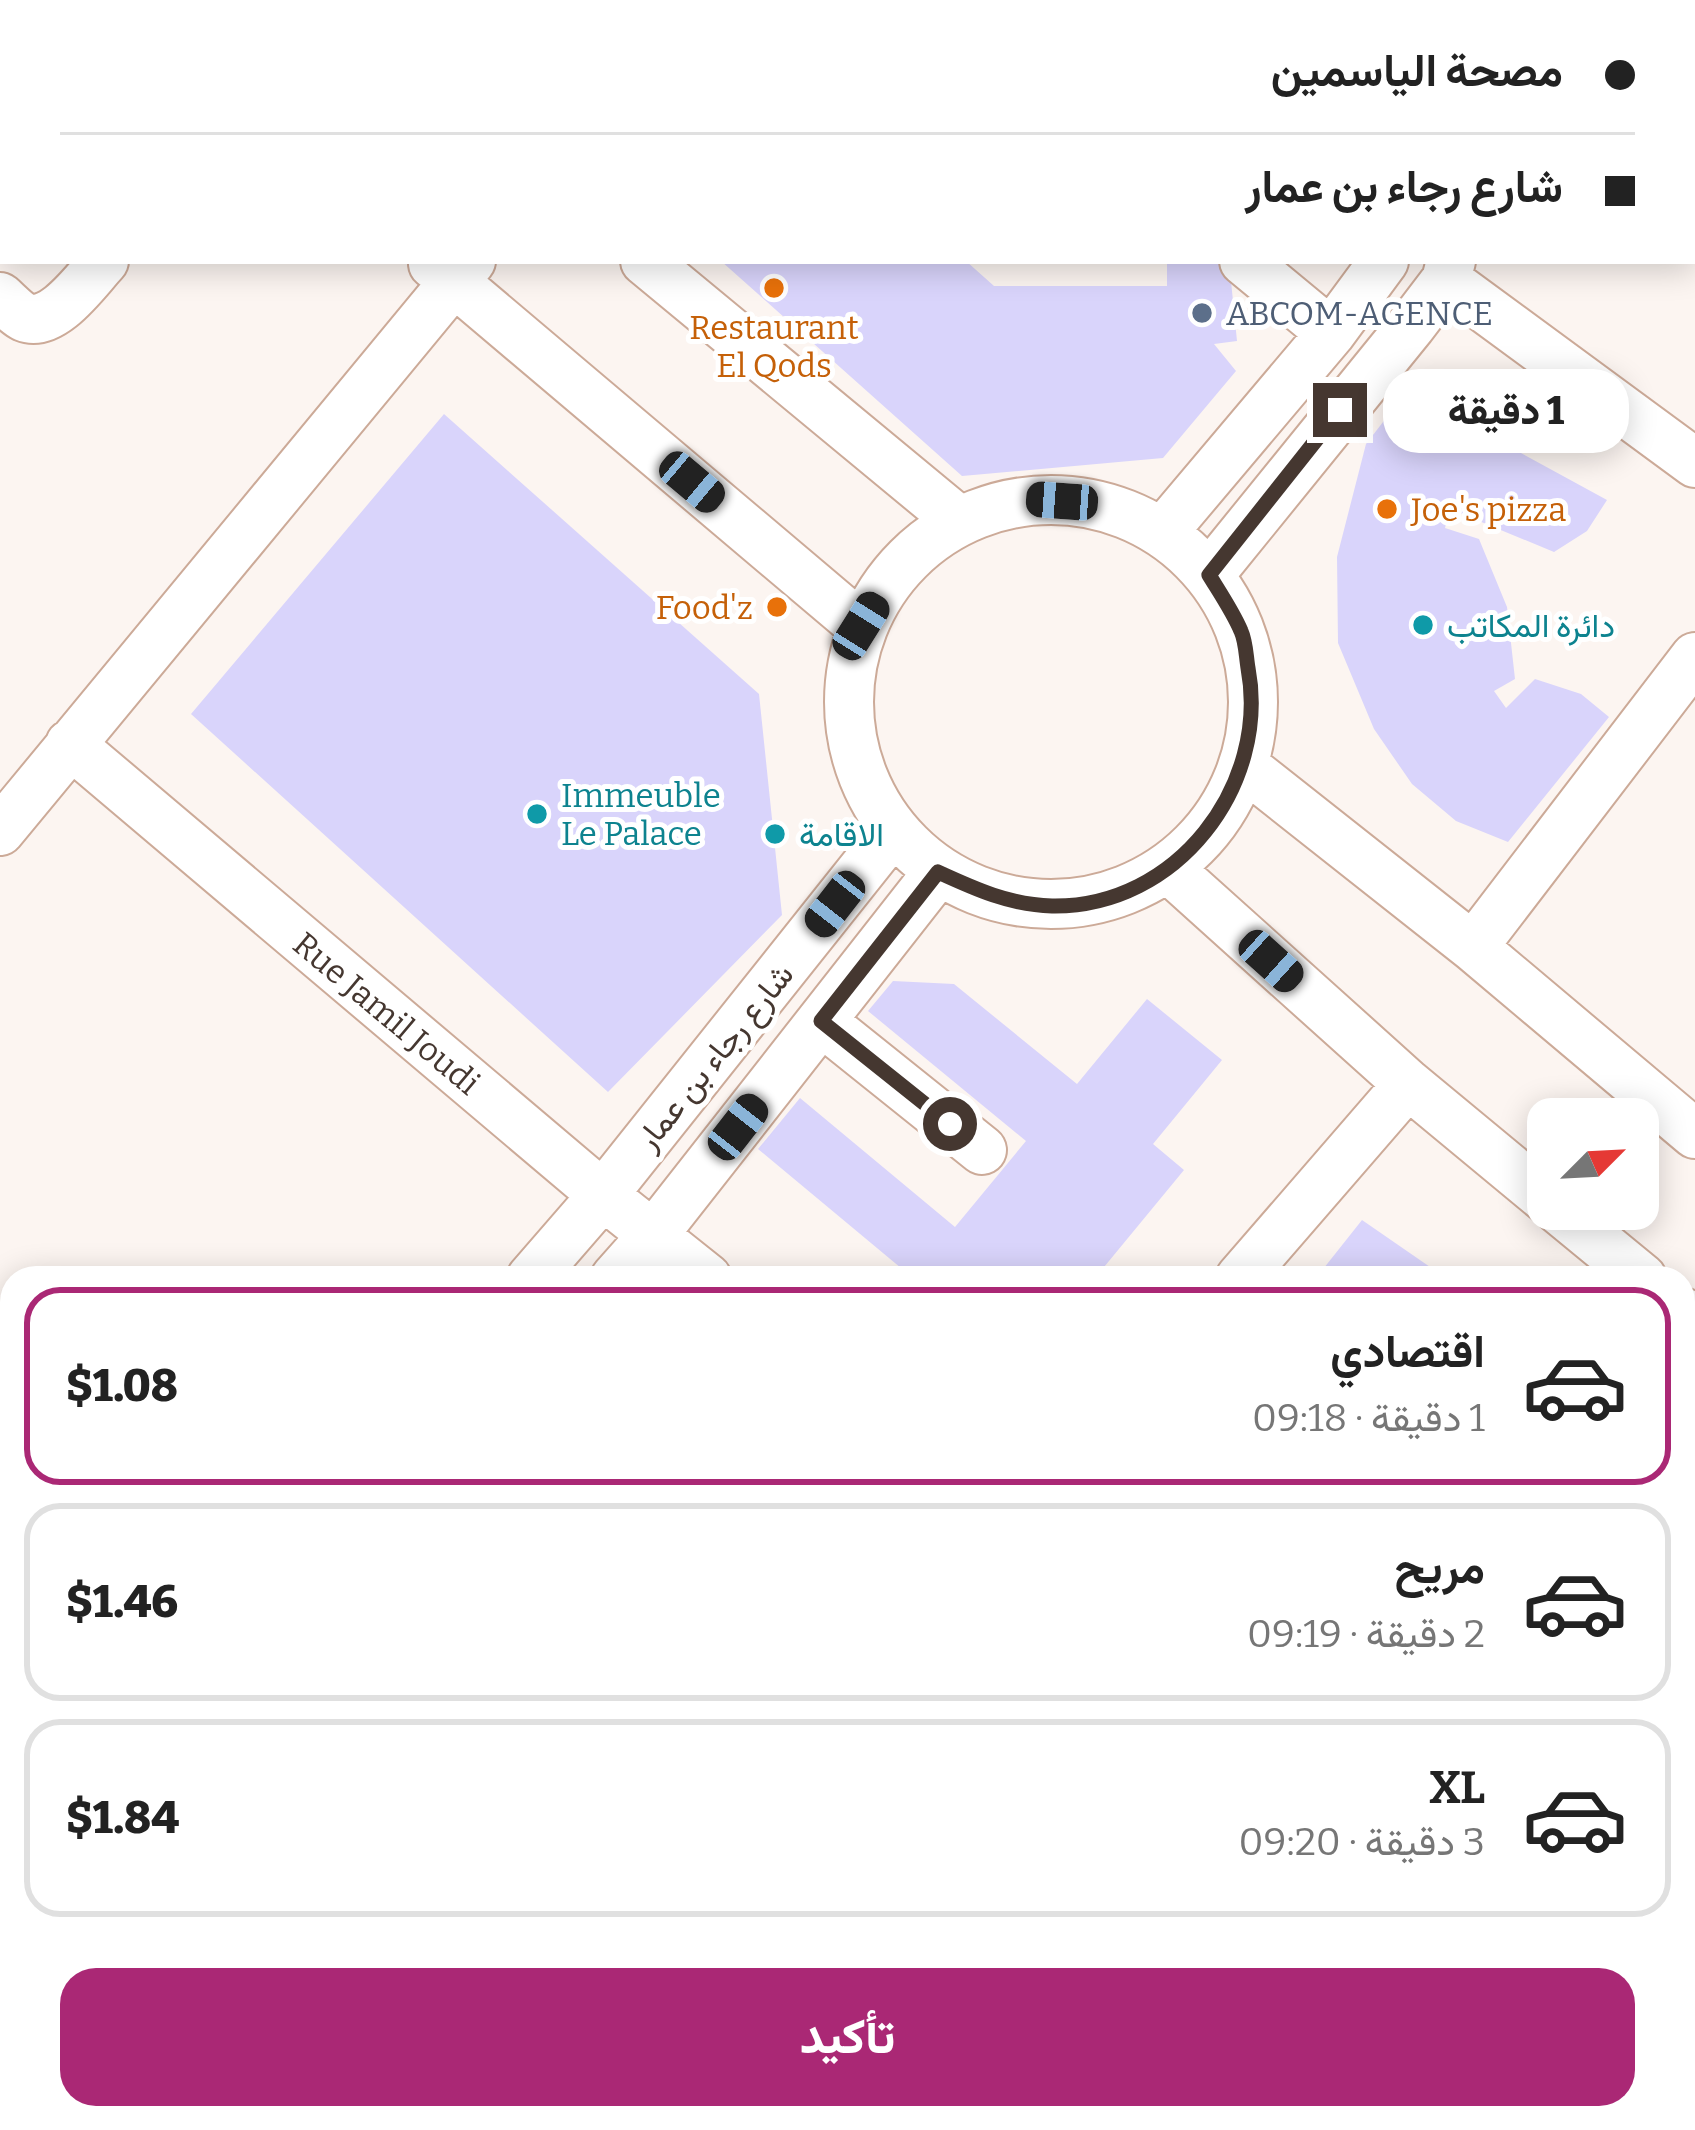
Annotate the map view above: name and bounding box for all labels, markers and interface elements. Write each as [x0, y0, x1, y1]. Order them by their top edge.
text: مصحة الياسمين [1271, 44, 1563, 98]
text: شارع رجاء بن عمار [1245, 160, 1563, 214]
marker: Restaurant El Qods [761, 275, 787, 301]
place label: ABCOM-AGENCE [1226, 294, 1493, 334]
marker: ABCOM-AGENCE [1189, 300, 1215, 326]
place label: Restaurant El Qods [689, 308, 859, 386]
callout: 1 دقيقة [1382, 368, 1628, 452]
route end [1313, 383, 1367, 437]
text: 1 دقيقة [1448, 388, 1564, 434]
car [653, 445, 731, 519]
car [1025, 481, 1099, 521]
place label: Joe's pizza [1410, 490, 1566, 530]
marker: Joe's pizza [1374, 496, 1400, 522]
car [827, 586, 895, 666]
place label: Food'z [656, 588, 753, 628]
marker: Food'z [764, 594, 790, 620]
place label: دائرة المكاتب [1447, 606, 1615, 646]
marker: دائرة المكاتب [1410, 612, 1436, 638]
place label: Immeuble Le Palace [561, 776, 721, 854]
marker: Immeuble Le Palace [524, 801, 550, 827]
place label: الاقامة [799, 815, 884, 855]
marker: الاقامة [762, 821, 788, 847]
car [799, 865, 871, 943]
street label: Rue Jamil Joudi [285, 924, 488, 1104]
car [1232, 924, 1310, 998]
street label: شارع رجاء بن عمار [627, 955, 804, 1160]
car [702, 1088, 774, 1166]
route start [923, 1097, 977, 1151]
north arrow [1527, 1098, 1659, 1230]
map controls [1527, 1098, 1659, 1230]
text: اقتصادي [1330, 1325, 1485, 1379]
icon: car [1521, 1332, 1629, 1440]
text: $1.08 [66, 1359, 178, 1413]
text: 1 دقيقة · 09:18 [1252, 1395, 1485, 1441]
text: مريح [1394, 1541, 1485, 1595]
icon: car [1521, 1548, 1629, 1656]
text: $1.46 [66, 1575, 178, 1629]
text: 2 دقيقة · 09:19 [1247, 1611, 1485, 1657]
text: XL [1429, 1761, 1485, 1815]
icon: car [1521, 1764, 1629, 1872]
text: $1.84 [66, 1791, 179, 1845]
text: 3 دقيقة · 09:20 [1239, 1819, 1485, 1865]
button: تأكيد [60, 1968, 1635, 2106]

